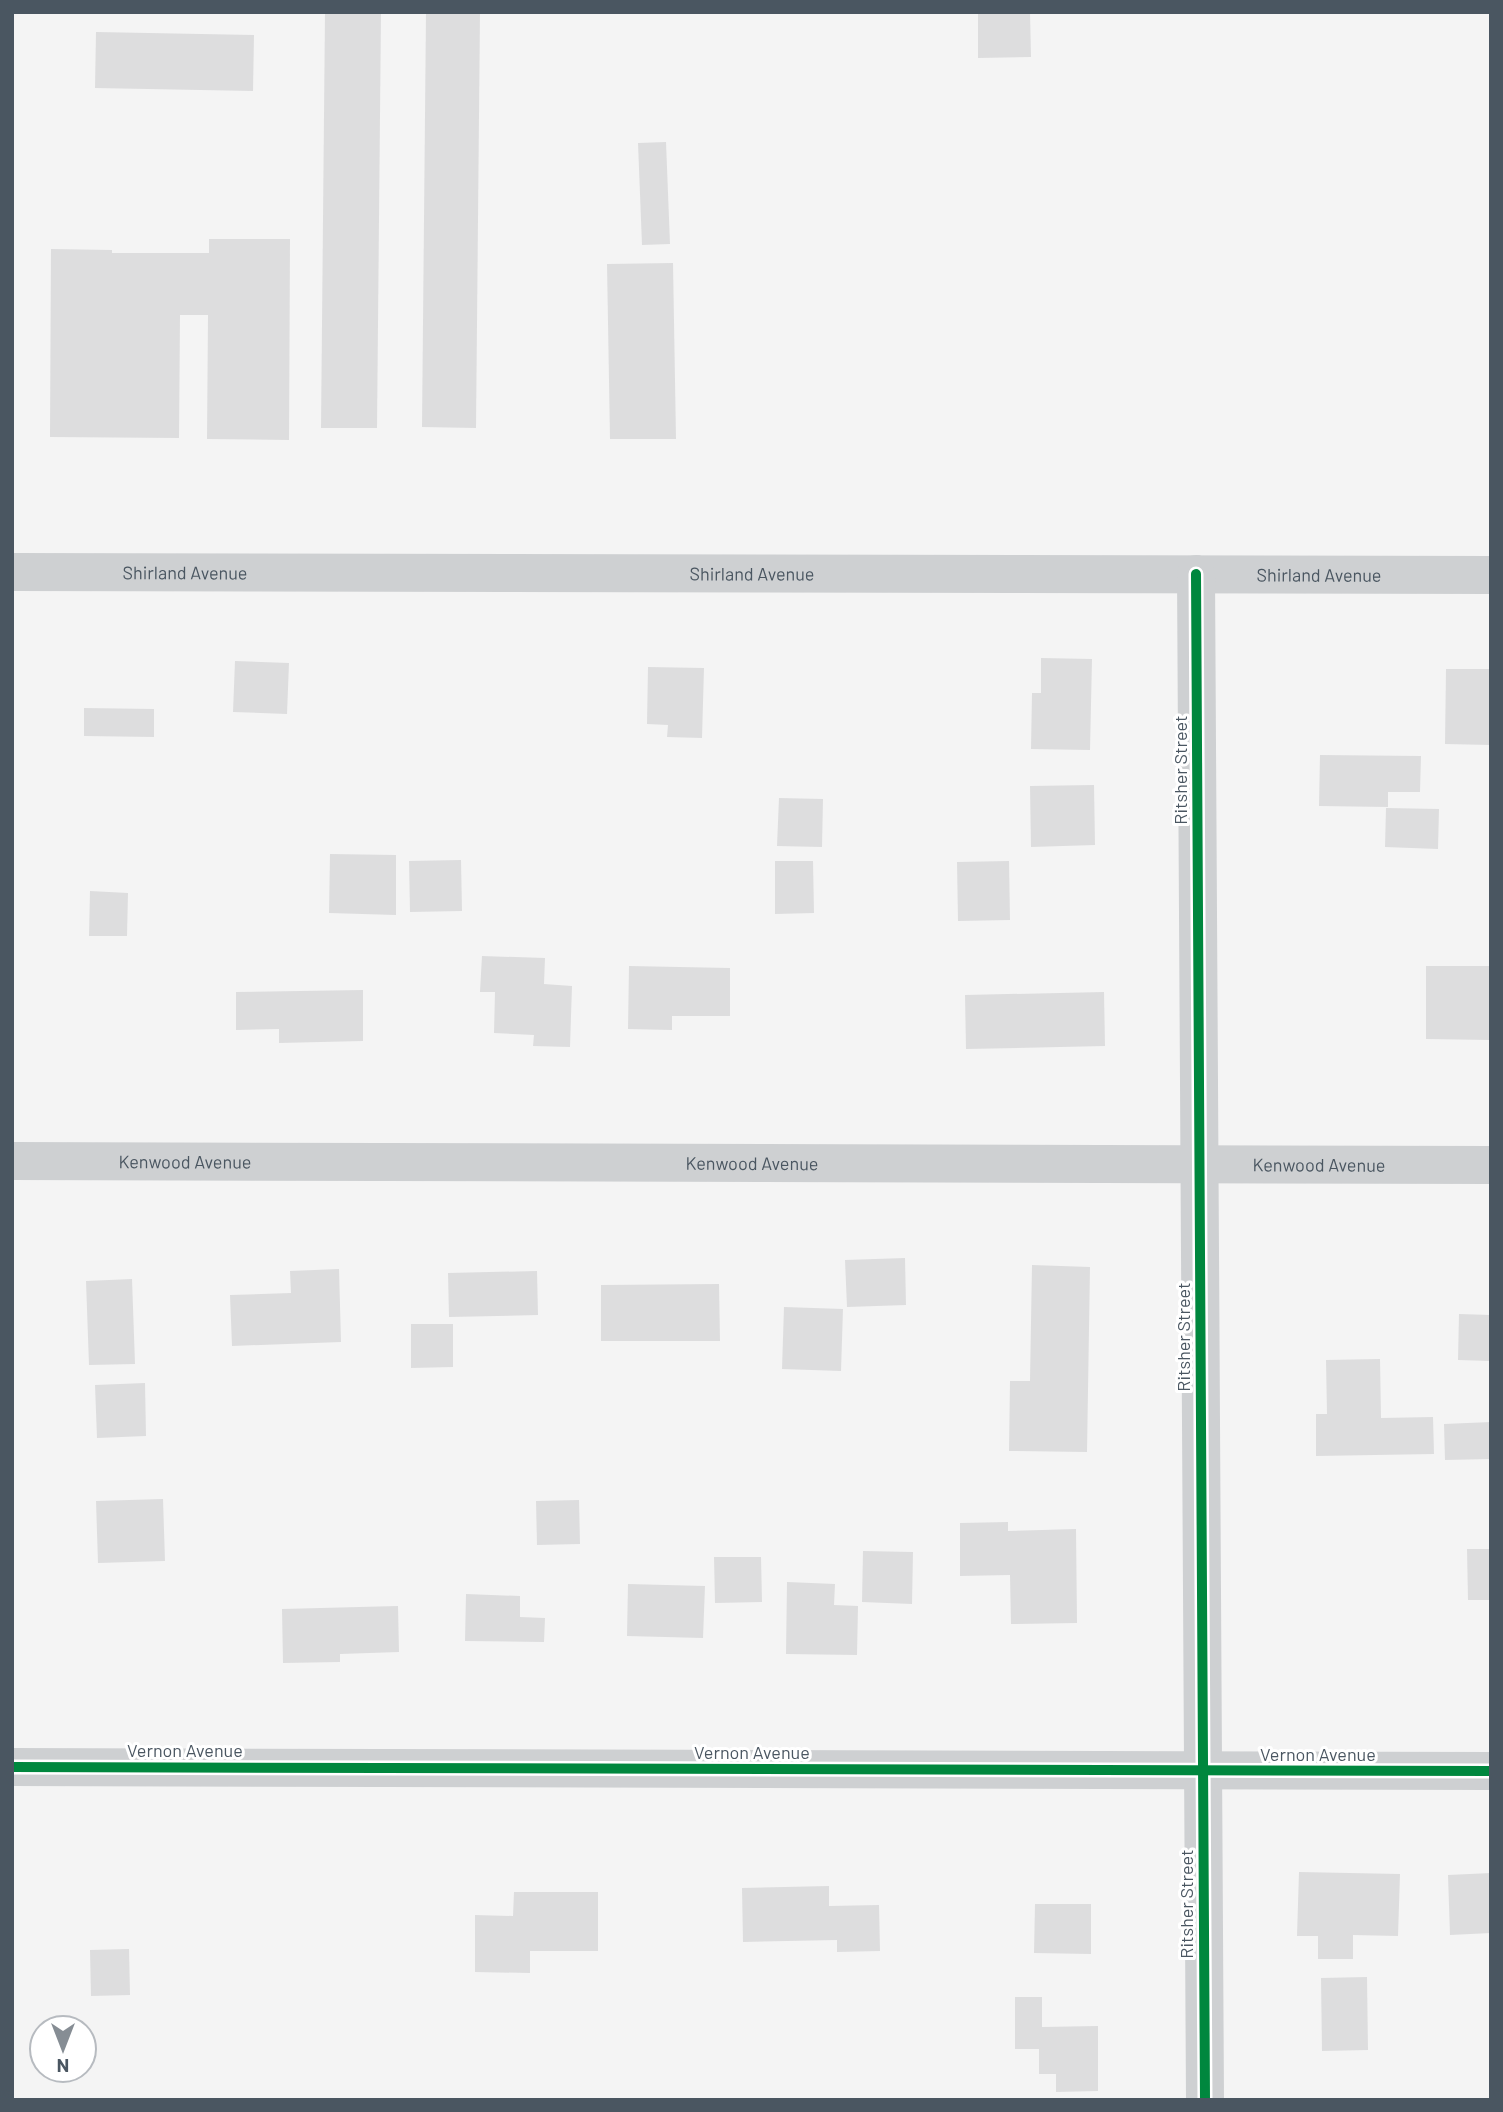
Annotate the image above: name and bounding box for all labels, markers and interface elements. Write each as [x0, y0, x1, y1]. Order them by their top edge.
street label: Shirland Avenue [122, 561, 248, 583]
street label: Shirland Avenue [689, 562, 815, 585]
street label: Shirland Avenue [1256, 564, 1382, 586]
street label: Ritsher Street [1169, 715, 1191, 825]
street label: Kenwood Avenue [119, 1150, 251, 1173]
street label: Kenwood Avenue [686, 1152, 818, 1174]
street label: Kenwood Avenue [1253, 1153, 1385, 1176]
street label: Ritsher Street [1172, 1282, 1194, 1392]
street label: Vernon Avenue [127, 1739, 243, 1761]
street label: Vernon Avenue [694, 1741, 810, 1763]
street label: Vernon Avenue [1260, 1743, 1376, 1765]
street label: Ritsher Street [1175, 1849, 1197, 1959]
north arrow [28, 2014, 98, 2084]
text: N [57, 2055, 69, 2078]

